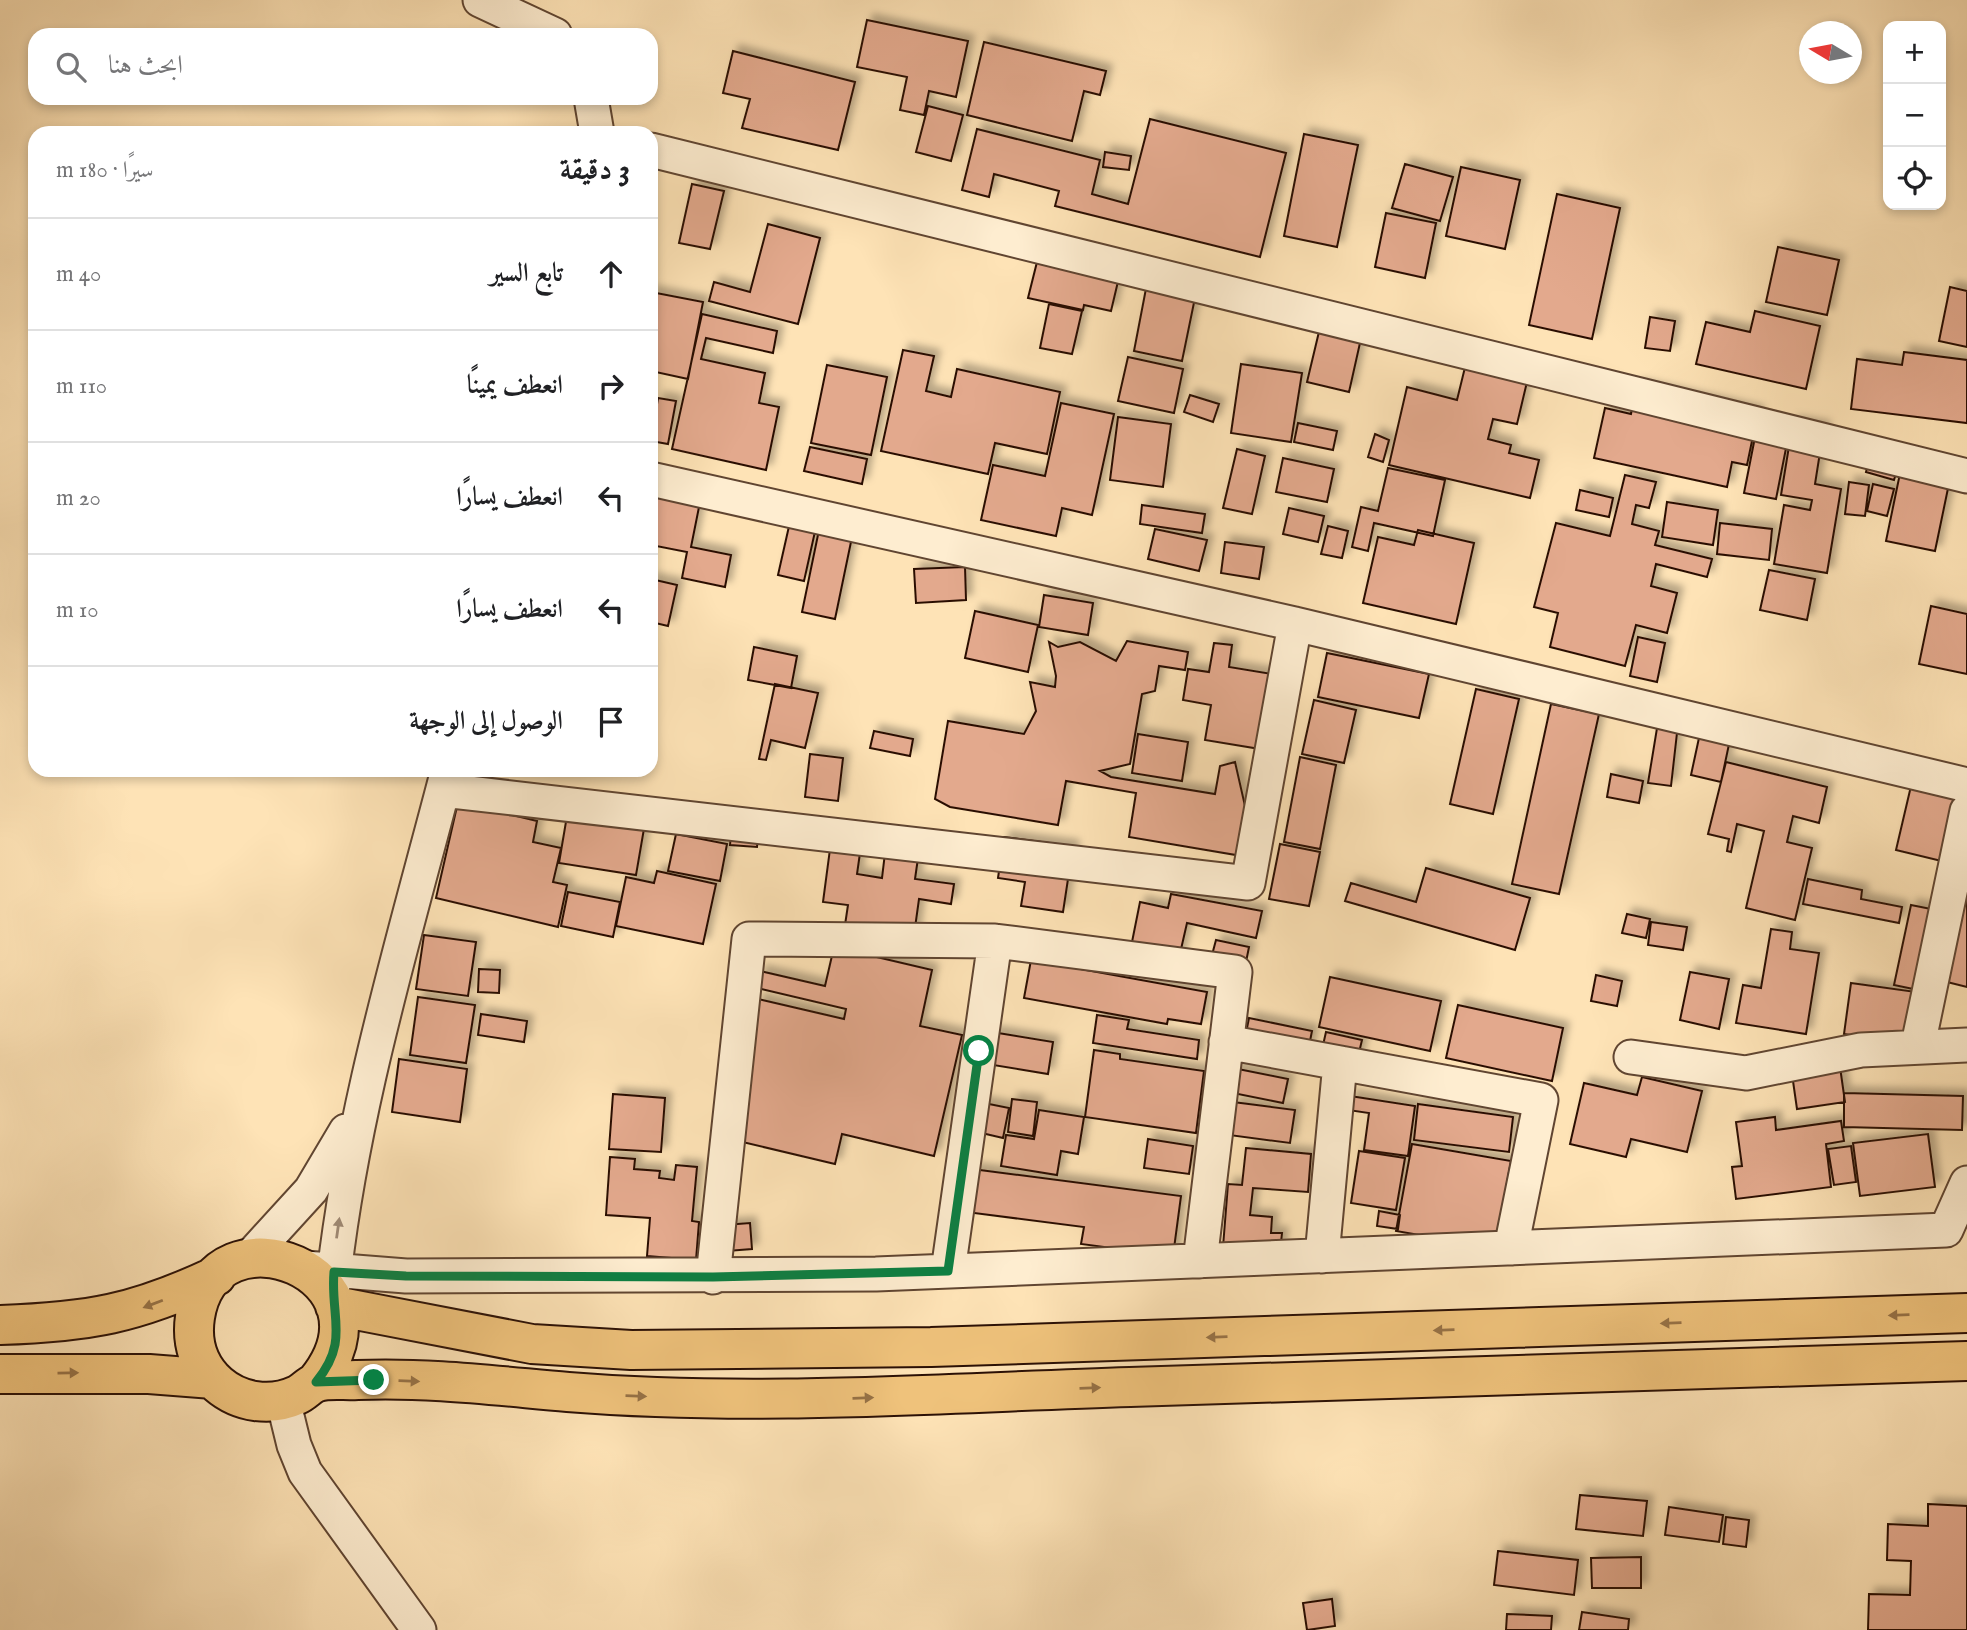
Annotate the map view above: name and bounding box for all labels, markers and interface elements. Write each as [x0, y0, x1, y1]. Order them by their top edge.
north arrow [1799, 21, 1862, 84]
map controls [1883, 21, 1946, 210]
button: + [1883, 21, 1946, 84]
search box [28, 28, 658, 105]
icon: search [52, 48, 90, 86]
text: ابحث هنا [108, 49, 183, 82]
button: − [1883, 84, 1946, 147]
button: locate [1883, 147, 1946, 210]
text: 3 دقيقة [560, 152, 630, 190]
text: سيرًا · 180 m [56, 156, 154, 185]
icon: ahead [592, 255, 630, 293]
text: تابع السير [489, 257, 563, 290]
text: 40 m [56, 260, 101, 289]
icon: right [592, 367, 630, 405]
text: انعطف يمينًا [467, 369, 563, 402]
text: 110 m [56, 372, 107, 401]
icon: left [592, 479, 630, 517]
text: انعطف يسارًا [456, 481, 563, 514]
text: 20 m [56, 484, 101, 513]
icon: left [592, 591, 630, 629]
text: انعطف يسارًا [456, 593, 563, 626]
text: 10 m [56, 596, 99, 625]
icon: arrive [592, 703, 630, 741]
text: الوصول إلى الوجهة [409, 705, 563, 738]
route start [963, 1035, 994, 1066]
one-way arrow [333, 1217, 344, 1239]
one-way arrow [143, 1298, 164, 1309]
one-way arrow [1888, 1310, 1910, 1321]
one-way arrow [1660, 1317, 1682, 1328]
one-way arrow [1433, 1324, 1455, 1336]
one-way arrow [1205, 1332, 1227, 1343]
route end [358, 1364, 389, 1395]
one-way arrow [57, 1367, 79, 1379]
one-way arrow [398, 1375, 420, 1386]
one-way arrow [1080, 1383, 1102, 1394]
one-way arrow [625, 1390, 647, 1401]
one-way arrow [852, 1392, 874, 1404]

